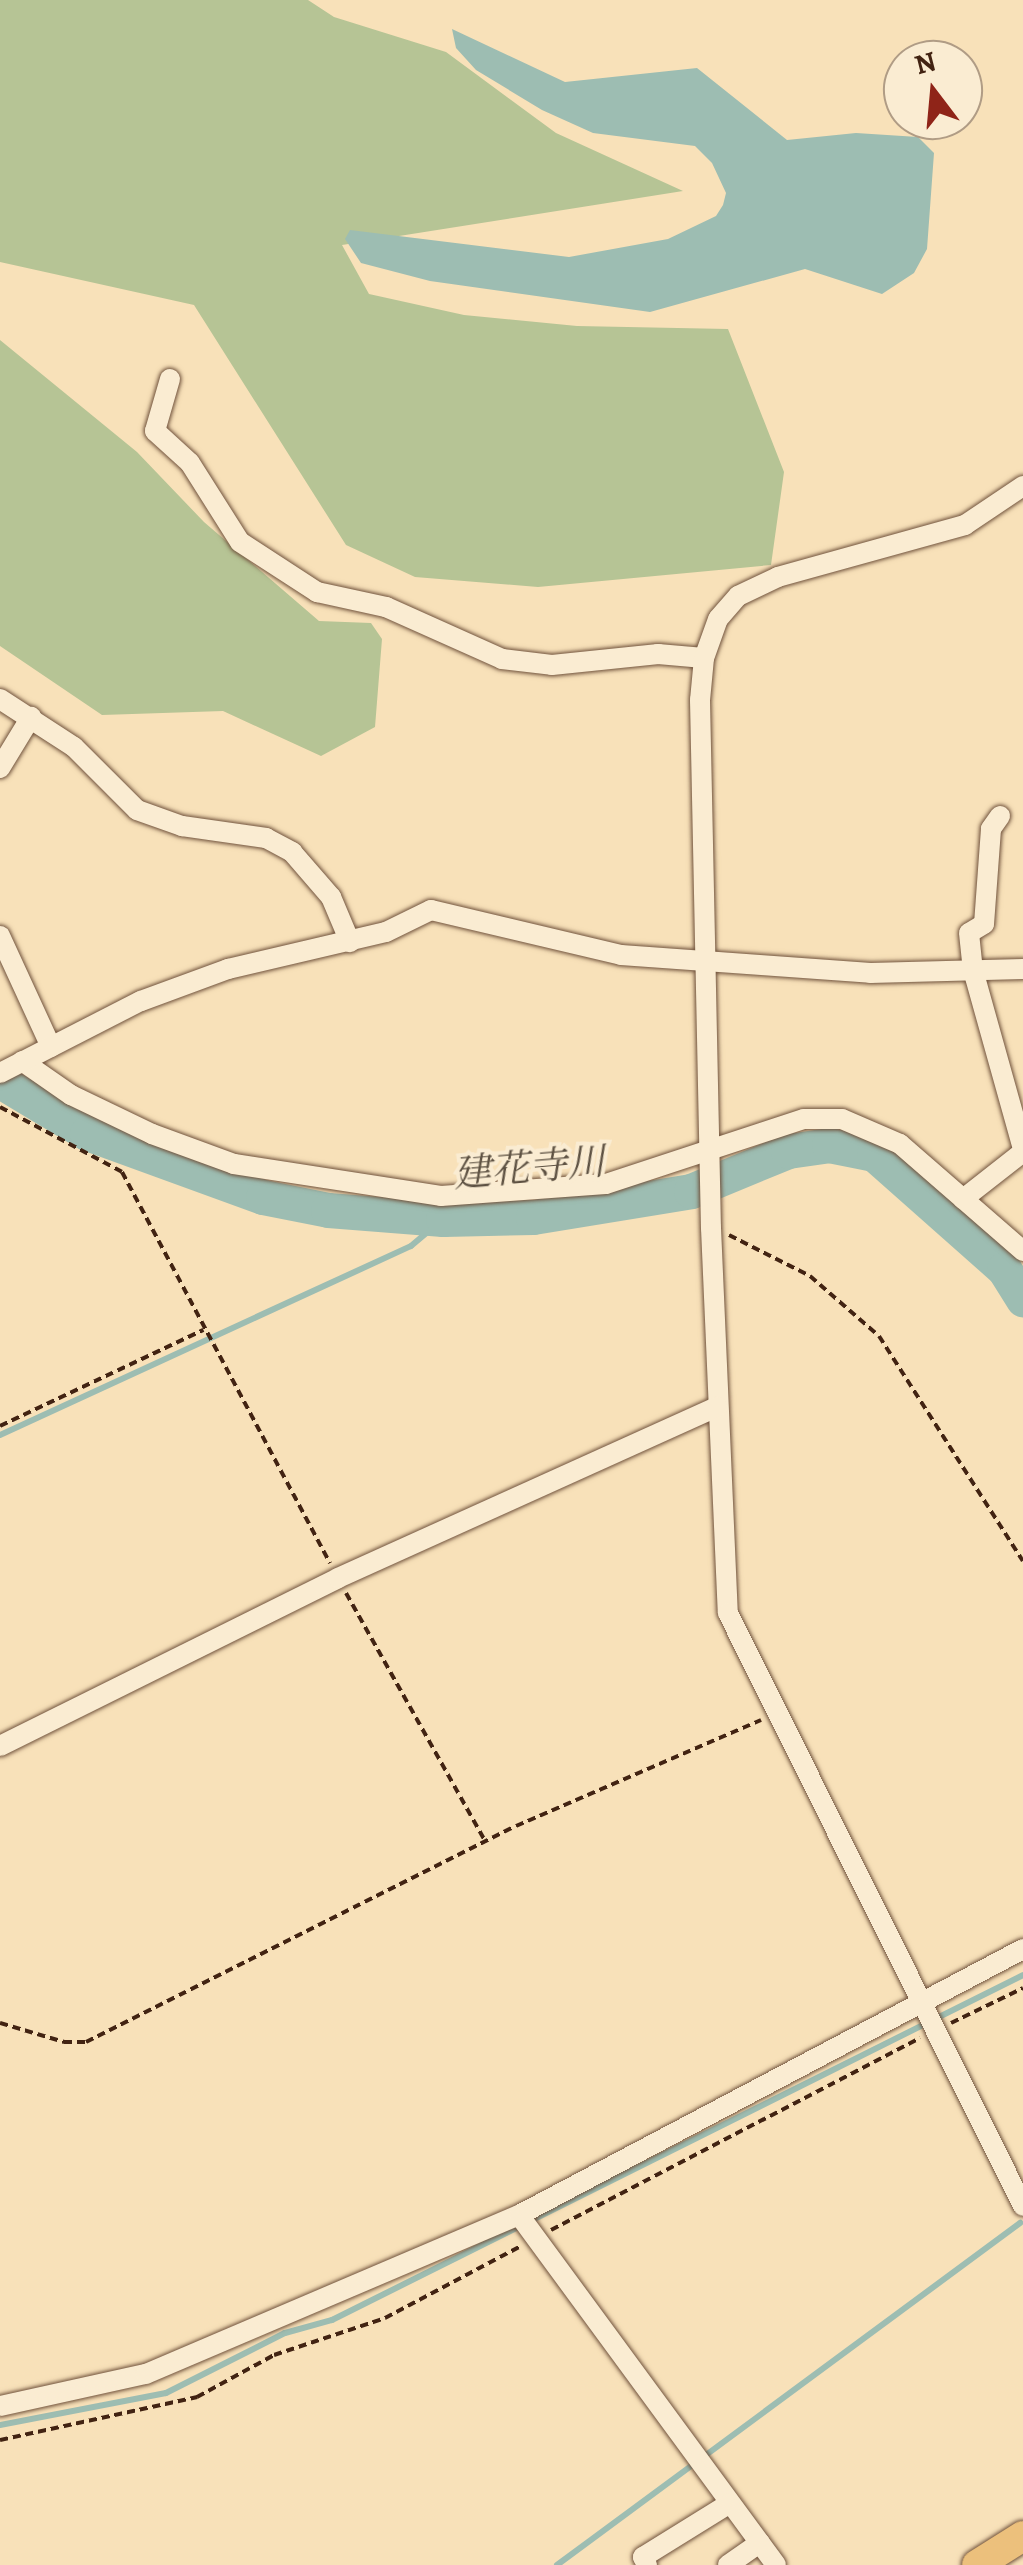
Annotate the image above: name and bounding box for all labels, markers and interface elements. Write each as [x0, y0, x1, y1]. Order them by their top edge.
north arrow [883, 40, 983, 140]
text: N [910, 42, 940, 84]
water label: 建花寺川 [451, 1139, 607, 1197]

